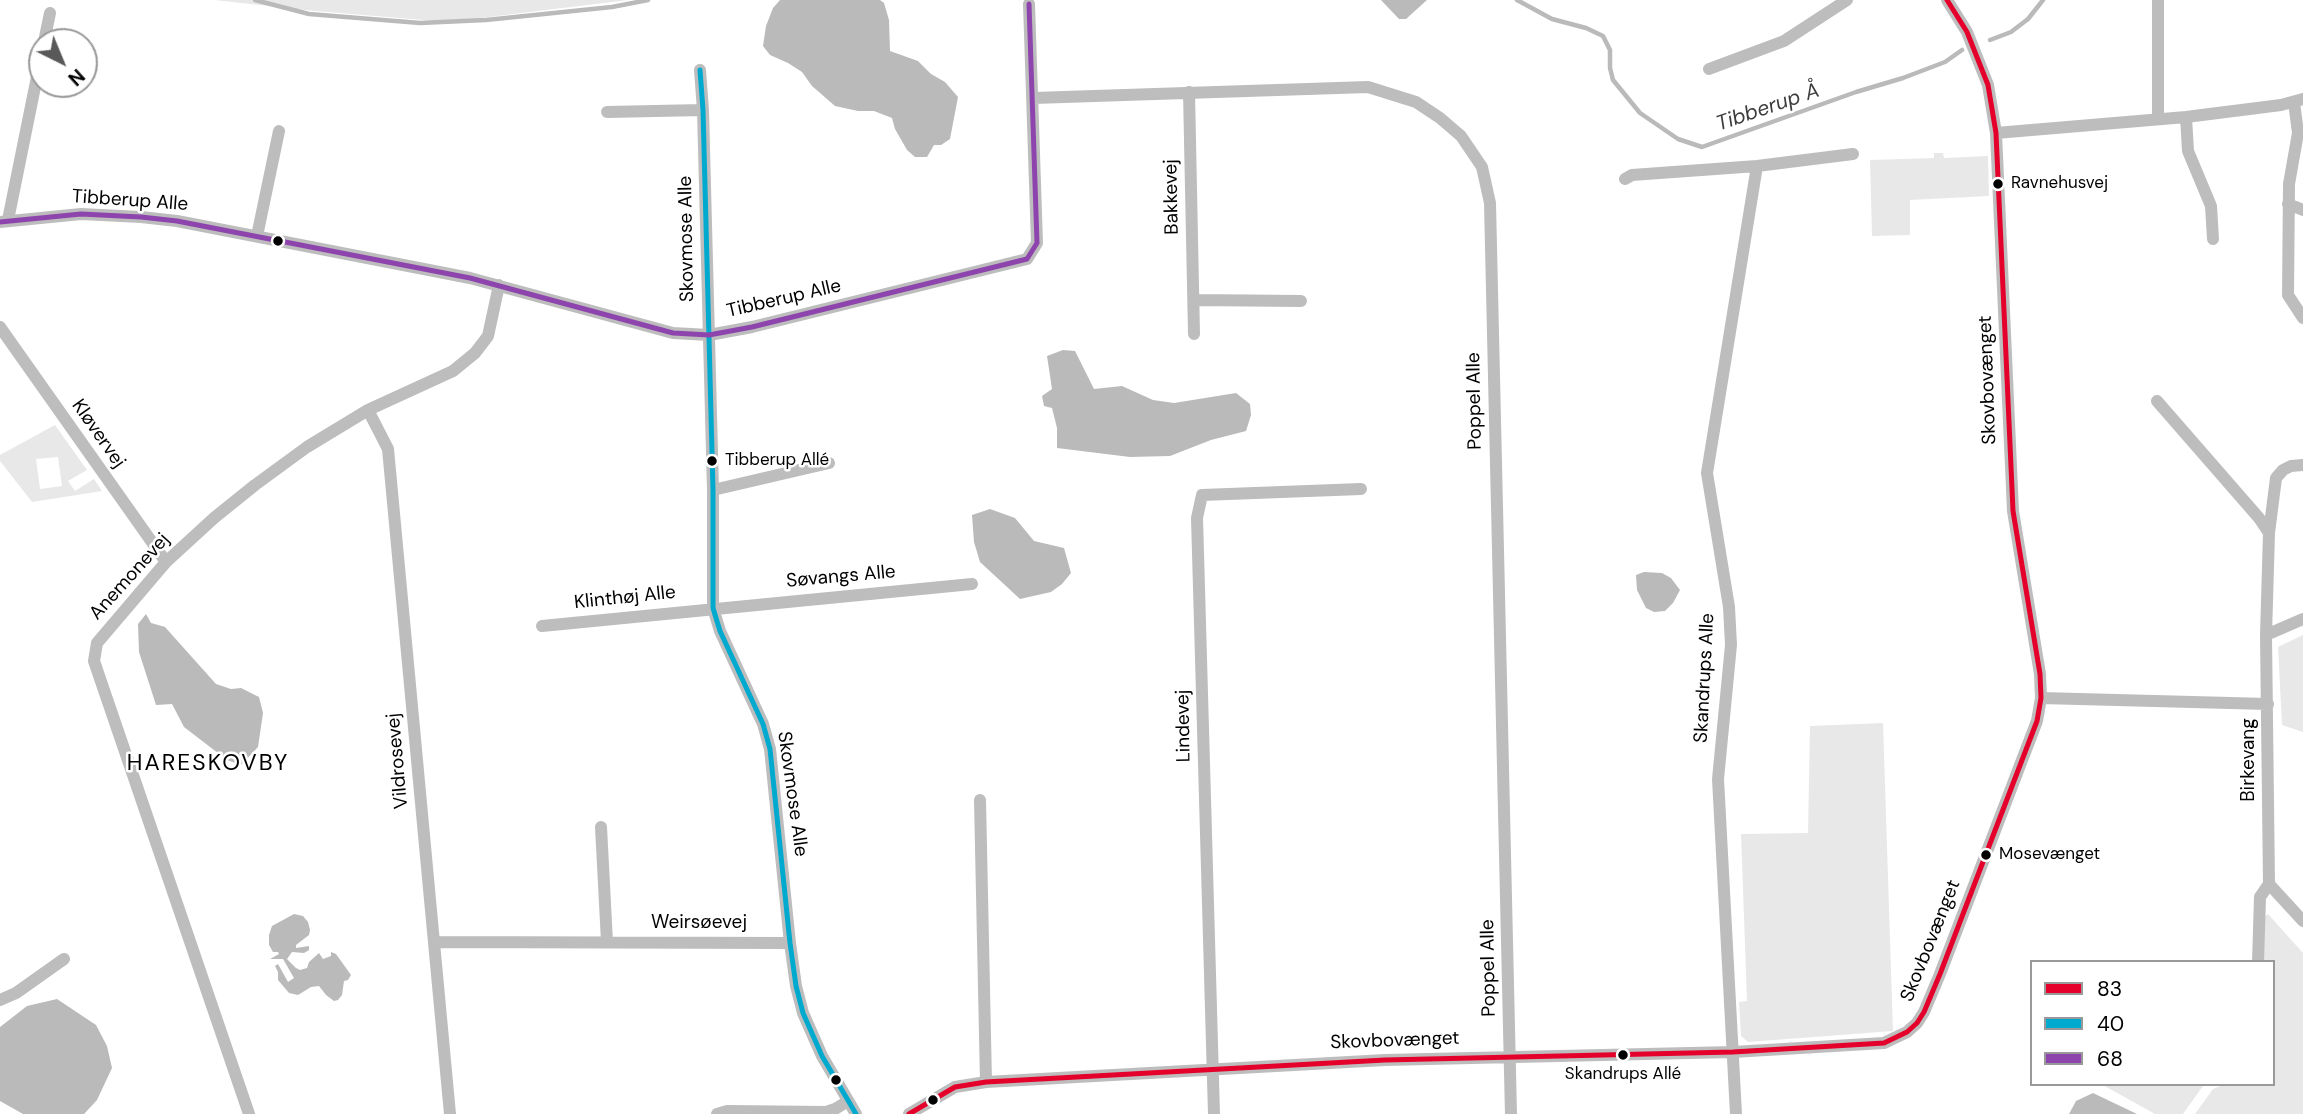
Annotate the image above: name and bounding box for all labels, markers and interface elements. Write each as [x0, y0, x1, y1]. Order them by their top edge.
north arrow [28, 28, 98, 98]
text: N [63, 63, 90, 91]
water label: Tibberup Å [1713, 79, 1823, 137]
street label: Bakkevej [1160, 159, 1184, 235]
place label: Ravnehusvej [2011, 174, 2108, 194]
street label: Skovmose Alle [675, 176, 699, 302]
marker: Ravnehusvej [1991, 177, 2005, 191]
street label: Tibberup Alle [71, 186, 189, 216]
unlabelled marker [271, 234, 285, 248]
street label: Tibberup Alle [725, 275, 843, 323]
street label: Skovbovænget [1974, 315, 2002, 445]
street label: Poppel Alle [1463, 352, 1487, 450]
street label: Kløvervej [66, 395, 130, 473]
place label: Tibberup Allé [725, 451, 829, 471]
marker: Tibberup Allé [705, 454, 719, 468]
street label: Anemonevej [85, 529, 175, 625]
street label: Søvangs Alle [785, 561, 897, 593]
street label: Klinthøj Alle [573, 581, 677, 615]
street label: Skandrups Alle [1690, 613, 1720, 743]
street label: Lindevej [1172, 689, 1196, 763]
street label: Vildrosevej [382, 712, 414, 810]
street label: Birkevang [2238, 718, 2260, 802]
street label: Skovmose Alle [772, 730, 812, 858]
district label: HARESKOVBY [128, 750, 288, 778]
place label: Mosevænget [1999, 845, 2100, 865]
marker: Mosevænget [1979, 848, 1993, 862]
street label: Skovbovænget [1896, 877, 1966, 1005]
street label: Weirsøevej [651, 912, 747, 934]
street label: Poppel Alle [1477, 919, 1501, 1017]
legend [2030, 960, 2275, 1086]
text: 83 [2097, 975, 2122, 1003]
text: 40 [2097, 1010, 2124, 1038]
street label: Skovbovænget [1330, 1027, 1460, 1055]
text: 68 [2097, 1045, 2123, 1073]
marker: Skandrups Allé [1616, 1048, 1630, 1062]
place label: Skandrups Allé [1565, 1065, 1681, 1085]
unlabelled marker [829, 1073, 843, 1087]
unlabelled marker [926, 1093, 940, 1107]

